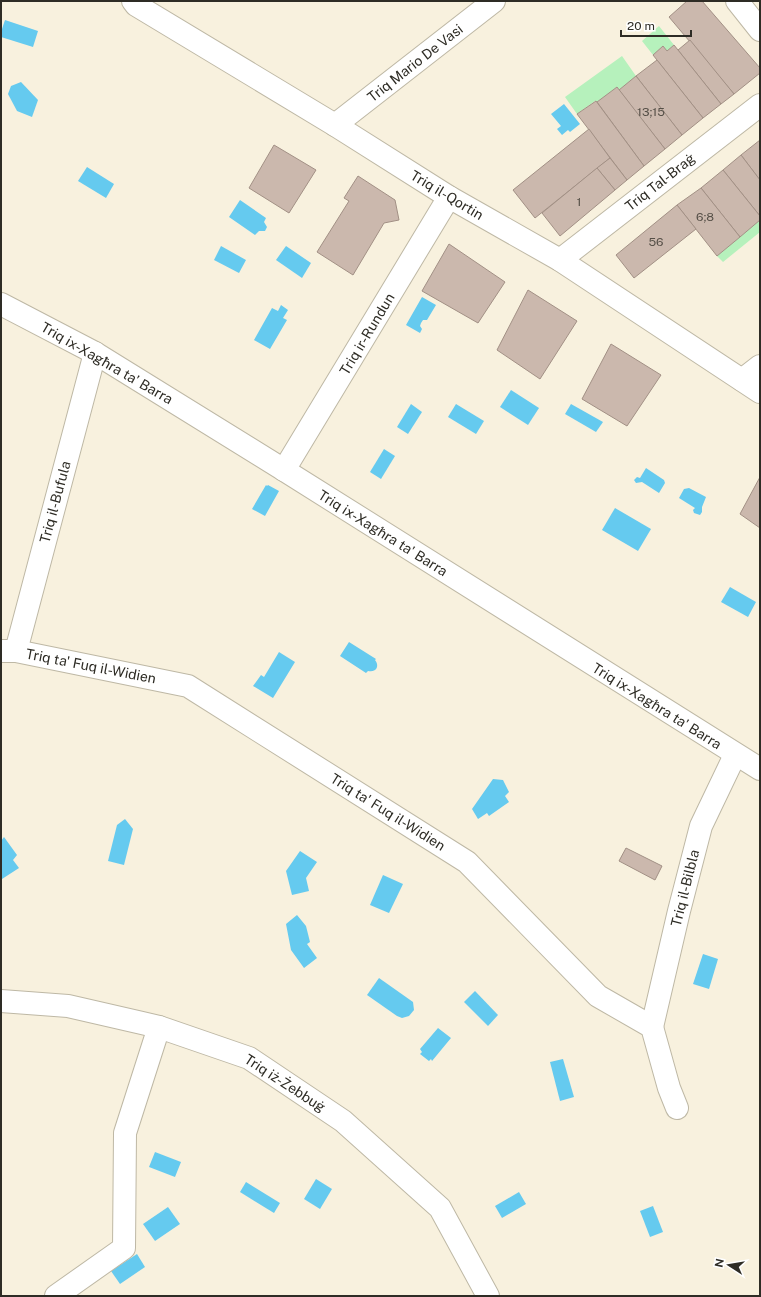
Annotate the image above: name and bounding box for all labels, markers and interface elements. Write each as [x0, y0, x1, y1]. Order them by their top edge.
scale bar [621, 12, 691, 38]
text: 20 m [627, 19, 655, 33]
street label: Triq Mario De Vasi [364, 21, 466, 105]
house number: 13;15 [637, 105, 665, 119]
street label: Triq Tal-Braġ [622, 150, 698, 214]
street label: Triq il-Qortin [408, 167, 486, 223]
house number: 1 [577, 195, 581, 209]
house number: 6;8 [696, 210, 714, 224]
house number: 56 [648, 235, 664, 249]
street label: Triq ir-Rundun [336, 290, 398, 378]
street label: Triq ix-Xagħra ta' Barra [38, 319, 176, 407]
street label: Triq il-Bufula [36, 459, 74, 545]
street label: Triq ix-Xagħra ta' Barra [315, 487, 451, 579]
street label: Triq ta' Fuq il-Widien [25, 646, 157, 686]
street label: Triq ix-Xagħra ta' Barra [589, 660, 725, 752]
street label: Triq ta' Fuq il-Widien [328, 770, 448, 854]
street label: Triq il-Bilbla [668, 848, 702, 928]
street label: Triq iż-Żebbuġ [242, 1049, 330, 1115]
north arrow [709, 1245, 749, 1285]
text: N [712, 1257, 726, 1268]

